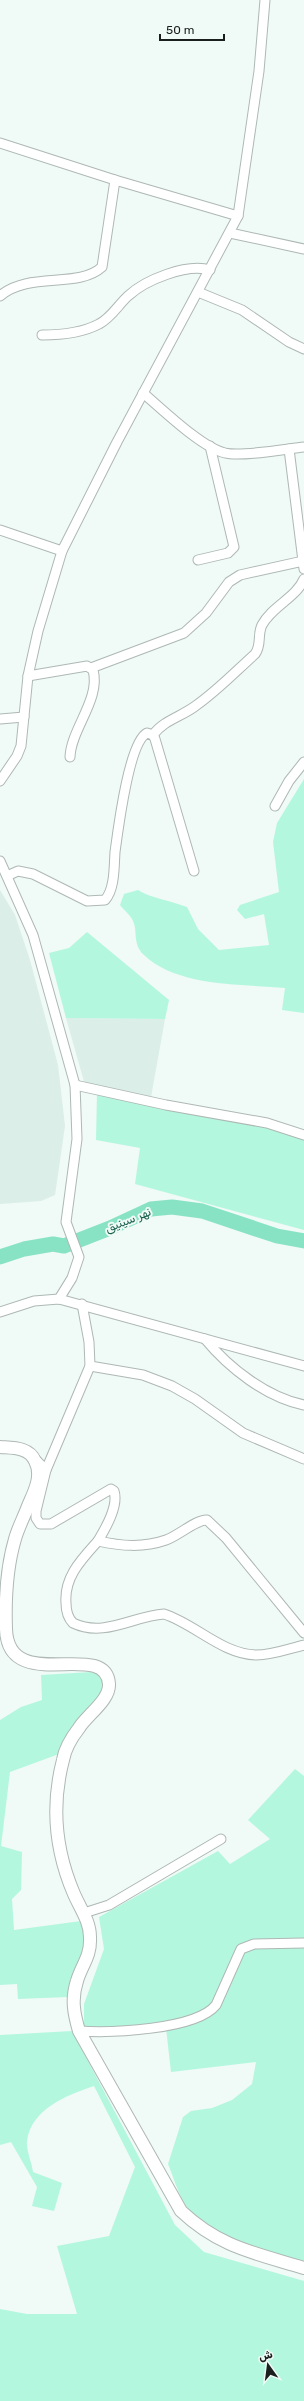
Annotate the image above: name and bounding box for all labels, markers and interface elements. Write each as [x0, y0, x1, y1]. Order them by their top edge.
scale bar [160, 16, 224, 42]
text: 50 m [166, 23, 194, 37]
water label: نهر سينيق [103, 1204, 153, 1236]
north arrow [248, 2345, 288, 2385]
text: ش [257, 2348, 274, 2364]

